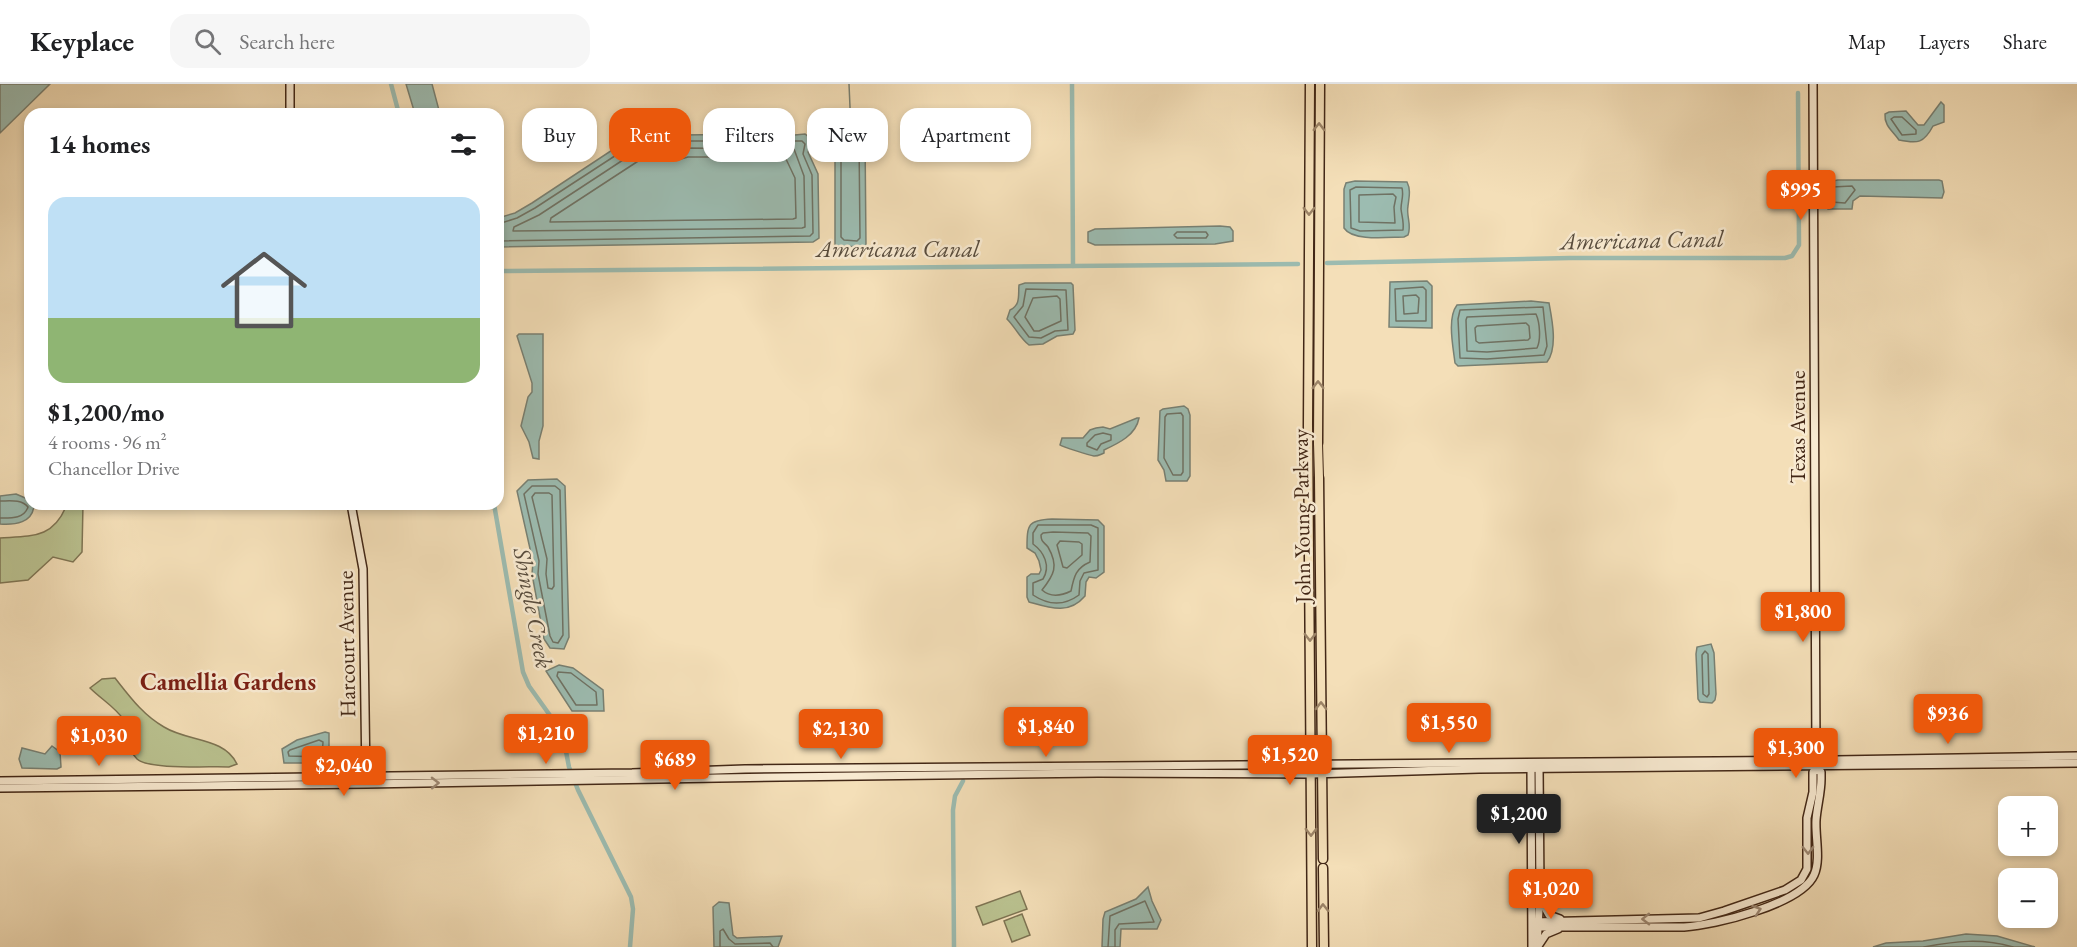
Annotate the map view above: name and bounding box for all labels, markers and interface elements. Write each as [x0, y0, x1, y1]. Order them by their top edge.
search box [170, 14, 590, 68]
text: Keyplace [30, 23, 134, 59]
icon: search [191, 25, 224, 58]
text: Search here [239, 27, 335, 56]
text: Map [1848, 28, 1886, 55]
text: Layers [1919, 28, 1970, 55]
text: Share [2003, 28, 2047, 55]
chip: Buy [522, 108, 597, 162]
chip: Rent [609, 108, 691, 162]
chip: Filters [703, 108, 795, 162]
chip: New [807, 108, 888, 162]
chip: Apartment [900, 108, 1031, 162]
one-way arrow [1313, 122, 1326, 131]
text: 14 homes [48, 127, 150, 161]
icon: filters [447, 128, 480, 161]
pin: $995 [1765, 170, 1837, 221]
text: $995 [1781, 176, 1821, 202]
one-way arrow [1303, 207, 1315, 216]
water label: Americana Canal [1558, 223, 1725, 256]
water label: Americana Canal [814, 233, 981, 264]
icon: home [210, 236, 318, 344]
street label: Texas Avenue [1783, 370, 1812, 484]
one-way arrow [1312, 380, 1324, 389]
text: $1,200/mo [48, 395, 164, 429]
street label: John Young Parkway [1285, 428, 1318, 605]
text: 4 rooms · 96 m² [48, 429, 167, 455]
text: Chancellor Drive [48, 455, 179, 481]
water label: Shingle Creek [506, 544, 560, 671]
street label: Harcourt Avenue [331, 570, 362, 718]
pin: $1,800 [1754, 592, 1852, 643]
text: $1,800 [1775, 598, 1831, 624]
one-way arrow [1304, 633, 1316, 642]
district label: Camellia Gardens [140, 666, 316, 697]
pin: $936 [1912, 694, 1984, 745]
text: $936 [1928, 700, 1968, 726]
one-way arrow [1315, 701, 1328, 710]
pin: $1,550 [1400, 703, 1498, 754]
pin: $1,840 [997, 707, 1095, 758]
pin: $2,130 [792, 709, 890, 760]
text: $1,550 [1421, 709, 1477, 735]
text: $1,840 [1018, 713, 1074, 739]
pin: $1,210 [497, 714, 595, 765]
text: $2,130 [813, 715, 869, 741]
pin: $1,030 [50, 716, 148, 767]
text: $1,210 [518, 720, 574, 746]
text: $1,030 [71, 722, 127, 748]
pin: $1,300 [1747, 728, 1845, 779]
text: $1,300 [1768, 734, 1824, 760]
pin: $1,520 [1241, 735, 1339, 786]
pin: $689 [639, 740, 711, 791]
text: $1,520 [1262, 741, 1318, 767]
pin: $2,040 [295, 746, 393, 797]
text: $689 [655, 746, 695, 772]
text: $2,040 [316, 752, 372, 778]
one-way arrow [430, 777, 439, 789]
pin: $1,200 [1470, 794, 1568, 845]
map controls [1998, 796, 2058, 928]
button: + [1998, 796, 2058, 856]
text: $1,200 [1491, 800, 1547, 826]
one-way arrow [1305, 827, 1317, 836]
one-way arrow [1802, 845, 1814, 854]
button: − [1998, 868, 2058, 928]
pin: $1,020 [1502, 869, 1600, 920]
text: $1,020 [1523, 875, 1579, 901]
one-way arrow [1317, 903, 1329, 912]
one-way arrow [1751, 904, 1762, 917]
one-way arrow [1641, 913, 1650, 925]

